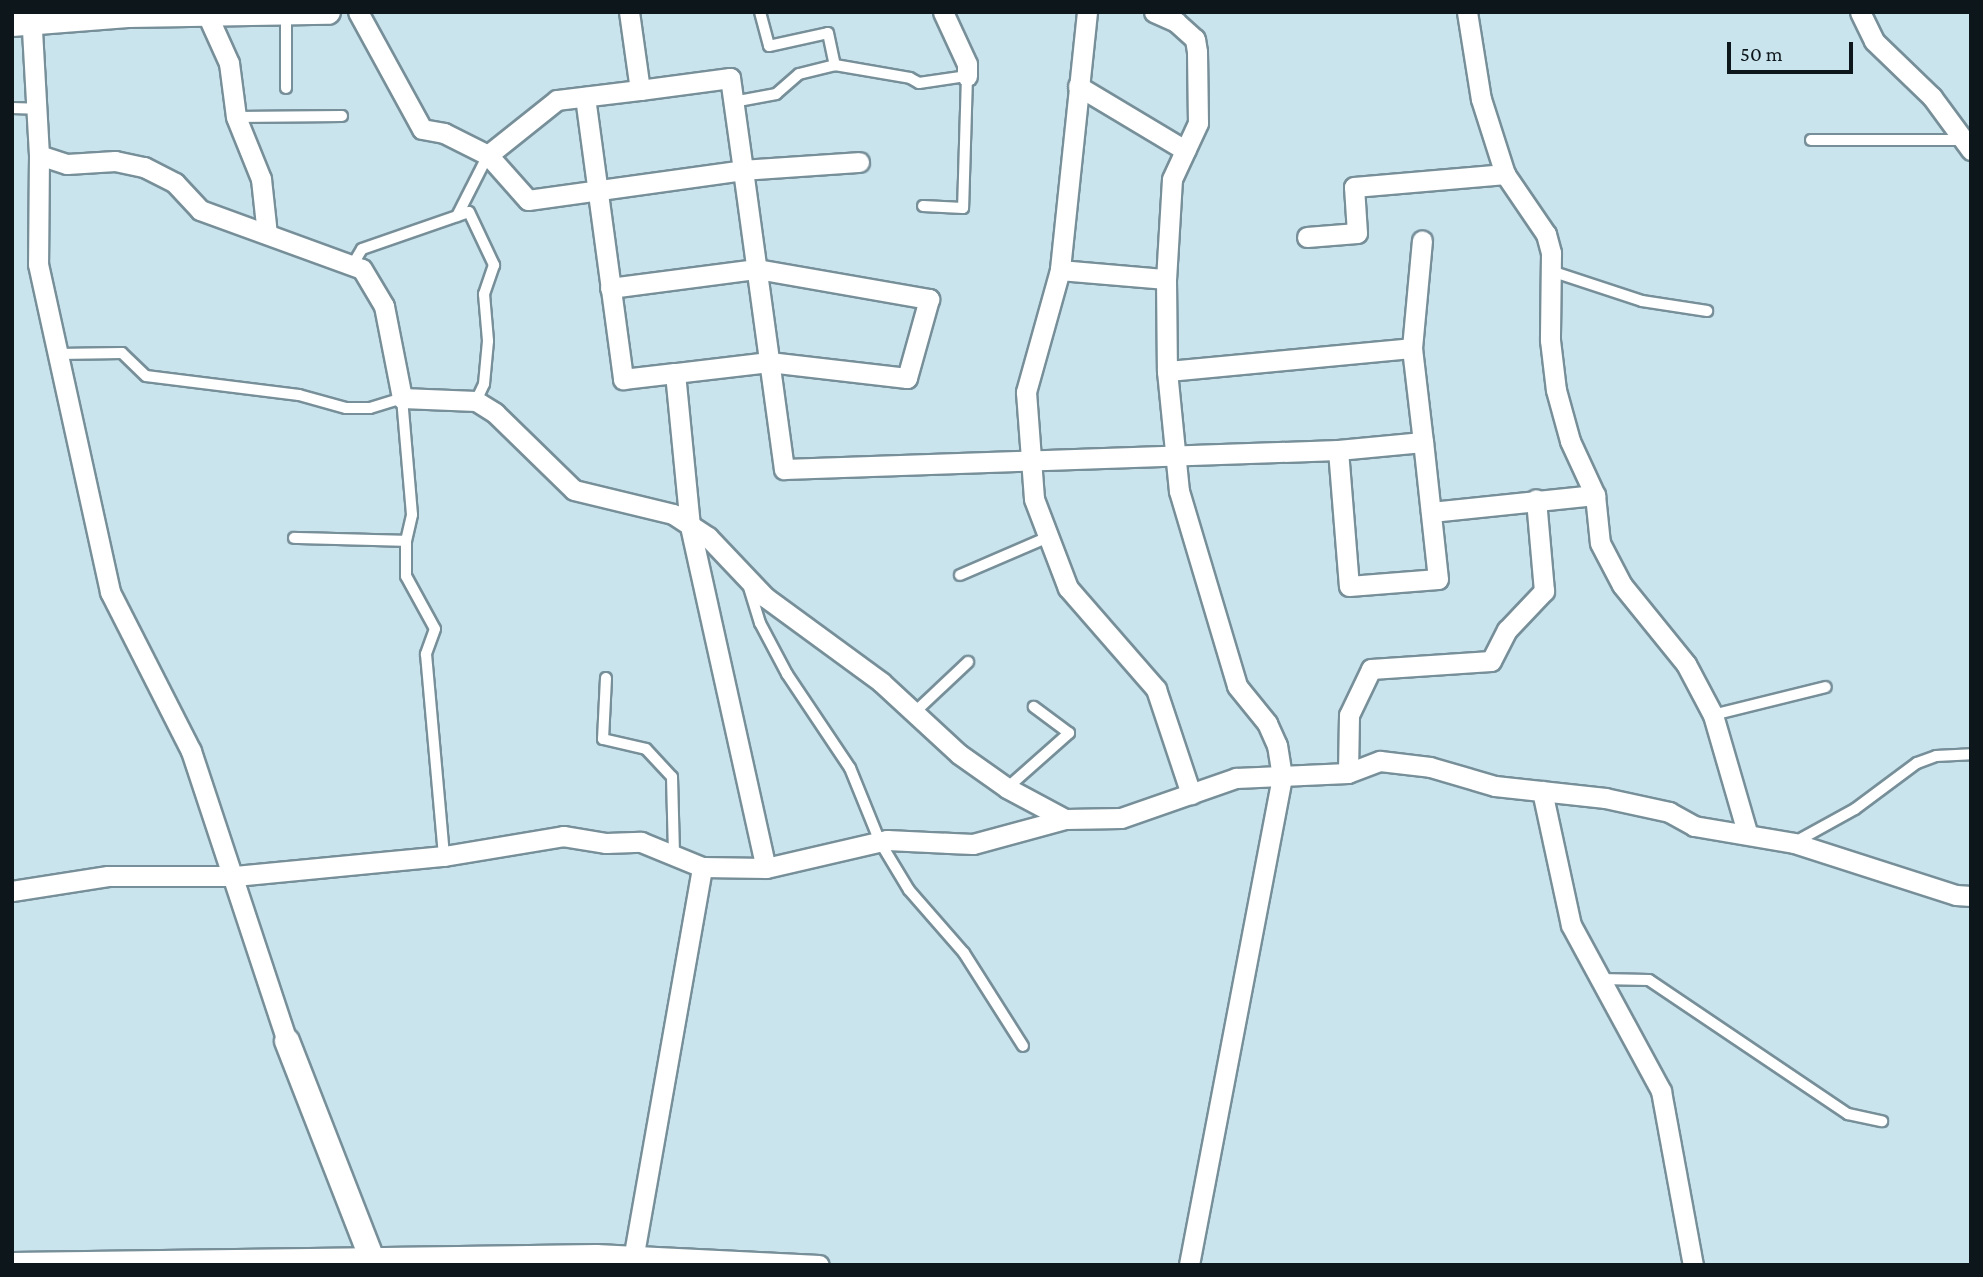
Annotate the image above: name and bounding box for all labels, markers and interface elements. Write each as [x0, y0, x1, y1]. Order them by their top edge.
scale bar [1731, 28, 1857, 72]
text: 50 m [1740, 42, 1783, 66]

